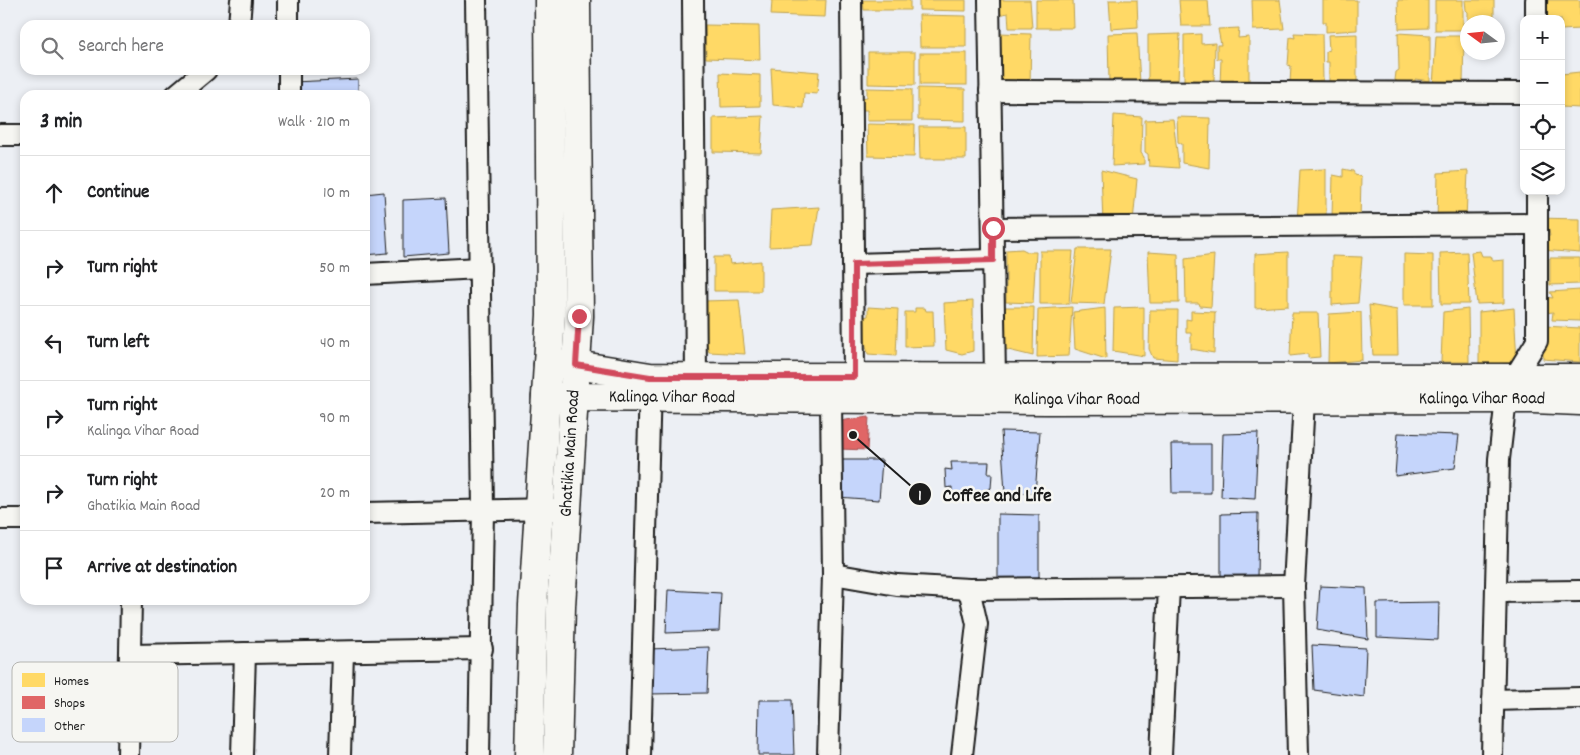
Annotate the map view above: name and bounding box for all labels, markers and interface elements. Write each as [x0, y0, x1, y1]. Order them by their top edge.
north arrow [1460, 15, 1505, 60]
map controls [1520, 15, 1565, 195]
button: + [1520, 15, 1565, 60]
search box [20, 20, 370, 75]
icon: search [38, 34, 66, 62]
text: Search here [78, 34, 164, 61]
button: − [1520, 60, 1565, 105]
button: locate [1520, 105, 1565, 150]
text: 3 min [40, 108, 82, 138]
text: Walk · 210 m [278, 111, 350, 134]
button: layers [1520, 150, 1565, 195]
icon: ahead [40, 179, 68, 207]
text: Continue [87, 180, 149, 207]
text: 10 m [323, 182, 350, 205]
route start [982, 217, 1005, 240]
icon: right [40, 254, 68, 282]
text: Turn right [87, 255, 158, 282]
text: 50 m [319, 257, 350, 280]
route end [568, 305, 591, 328]
icon: left [40, 329, 68, 357]
text: Turn left [87, 330, 150, 357]
text: 40 m [320, 332, 350, 355]
street label: Kalinga Vihar Road [609, 385, 735, 411]
street label: Kalinga Vihar Road [1419, 386, 1546, 412]
street label: Kalinga Vihar Road [1014, 387, 1140, 413]
street label: Ghatikia Main Road [554, 389, 587, 518]
text: Turn right [87, 393, 158, 420]
icon: right [40, 404, 68, 432]
text: 90 m [319, 407, 350, 430]
text: Kalinga Vihar Road [87, 420, 199, 443]
text: Turn right [87, 468, 158, 495]
callout: Coffee and Life [907, 477, 1061, 511]
icon: right [40, 479, 68, 507]
text: 20 m [320, 482, 350, 505]
text: Coffee and Life [942, 484, 1052, 511]
text: 1 [918, 486, 922, 508]
text: Ghatikia Main Road [87, 495, 200, 518]
icon: arrive [40, 554, 68, 582]
text: Arrive at destination [87, 555, 237, 582]
legend [12, 662, 178, 742]
text: Homes [54, 672, 89, 692]
text: Shops [54, 694, 85, 714]
text: Other [54, 717, 86, 737]

